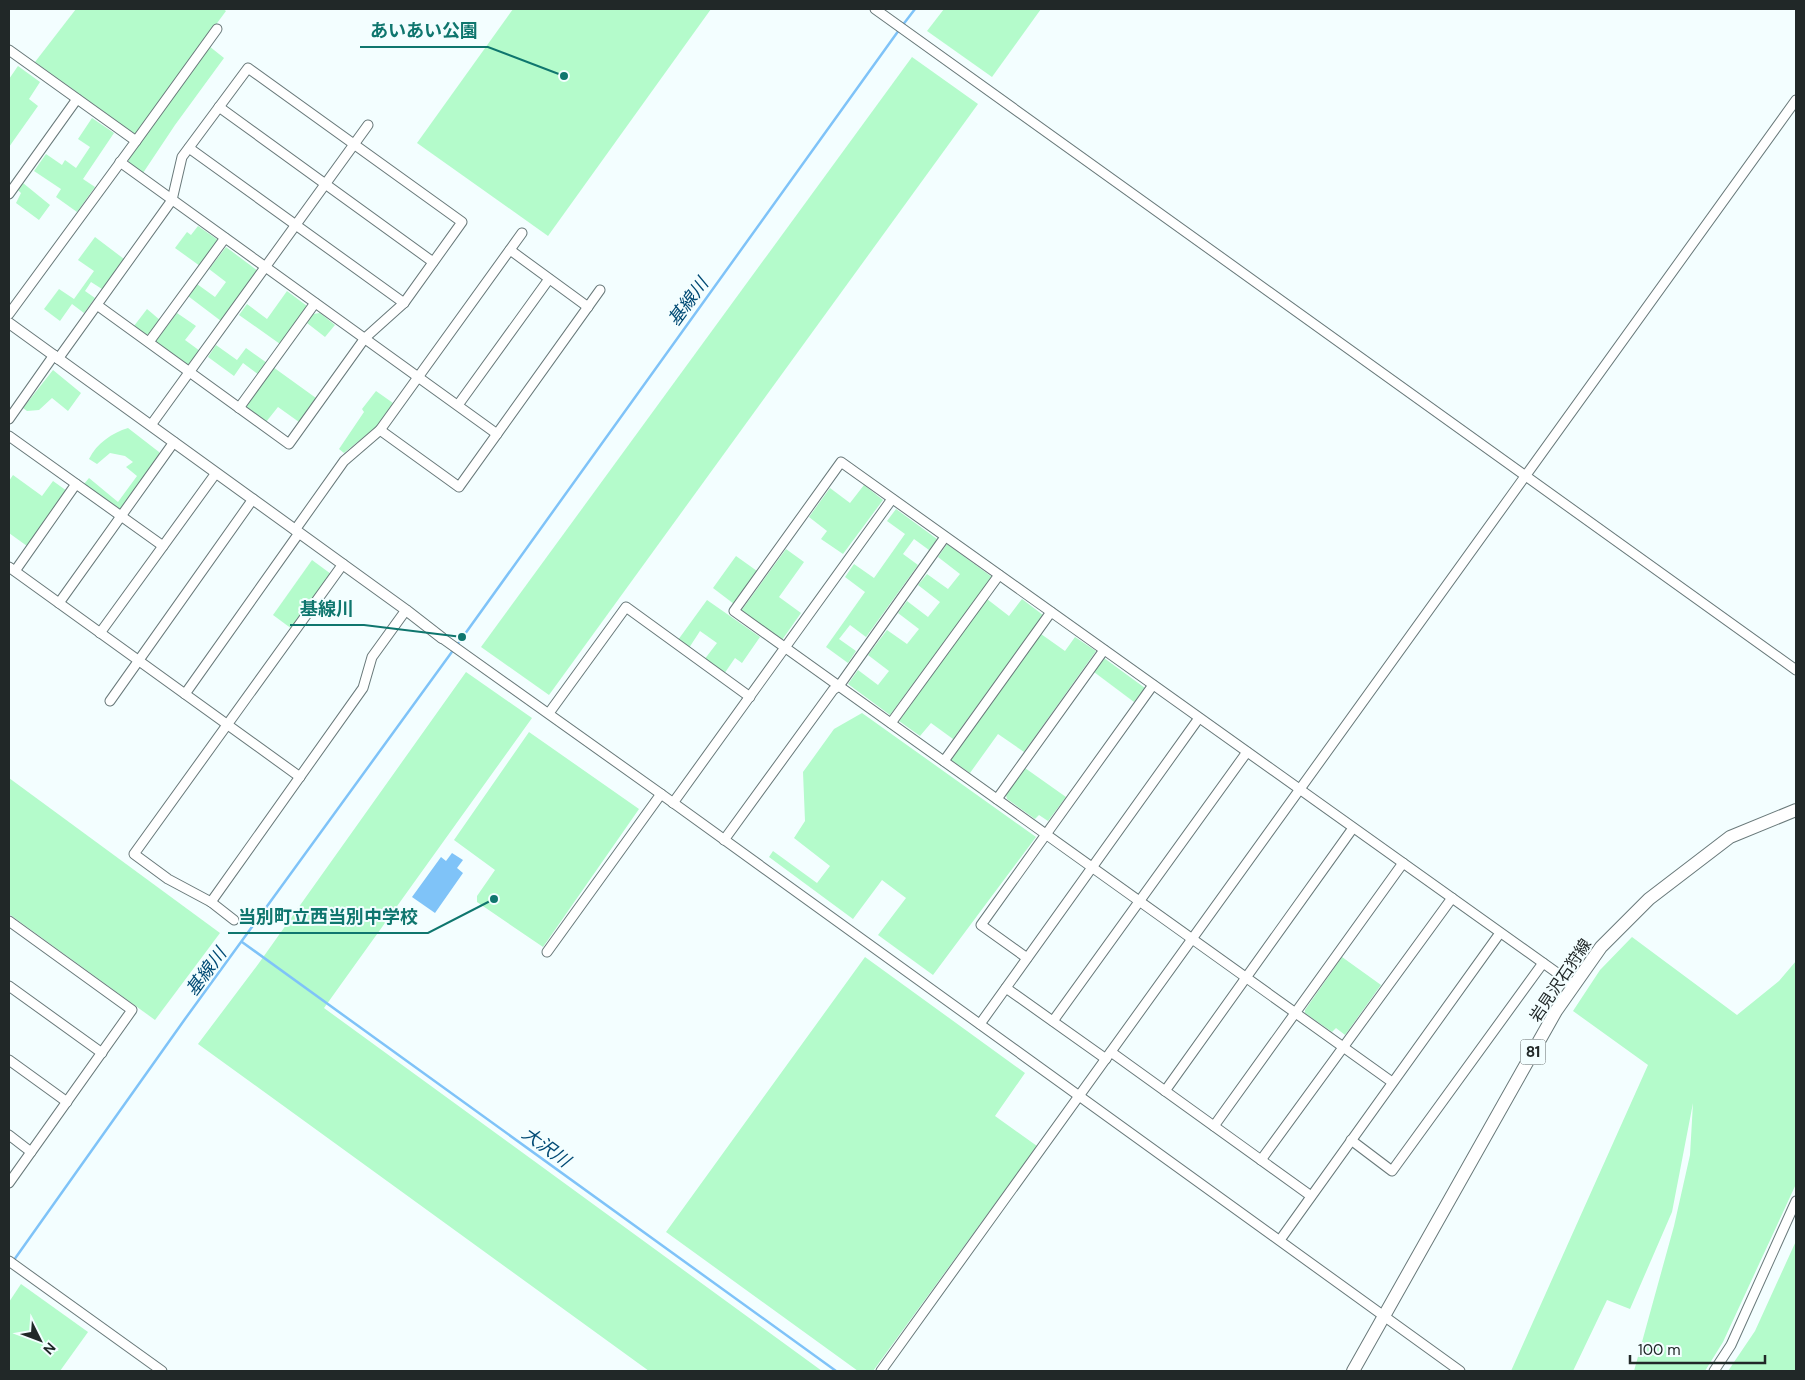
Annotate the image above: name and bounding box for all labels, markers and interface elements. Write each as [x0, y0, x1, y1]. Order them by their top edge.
callout: あいあい公園 [360, 14, 488, 47]
text: あいあい公園 [370, 19, 478, 43]
water label: 基線川 [662, 271, 715, 331]
callout: 基線川 [290, 592, 364, 625]
text: 基線川 [300, 597, 354, 621]
callout: 当別町立西当別中学校 [228, 900, 428, 933]
text: 当別町立西当別中学校 [238, 905, 418, 929]
street label: 岩見沢石狩線 [1525, 935, 1596, 1026]
water label: 基線川 [180, 941, 233, 1001]
road number: 81 [1520, 1040, 1546, 1064]
water label: 大沢川 [517, 1121, 577, 1174]
north arrow [15, 1315, 65, 1365]
scale bar [1630, 1332, 1765, 1364]
text: N [40, 1339, 60, 1359]
text: 100 m [1638, 1340, 1681, 1360]

